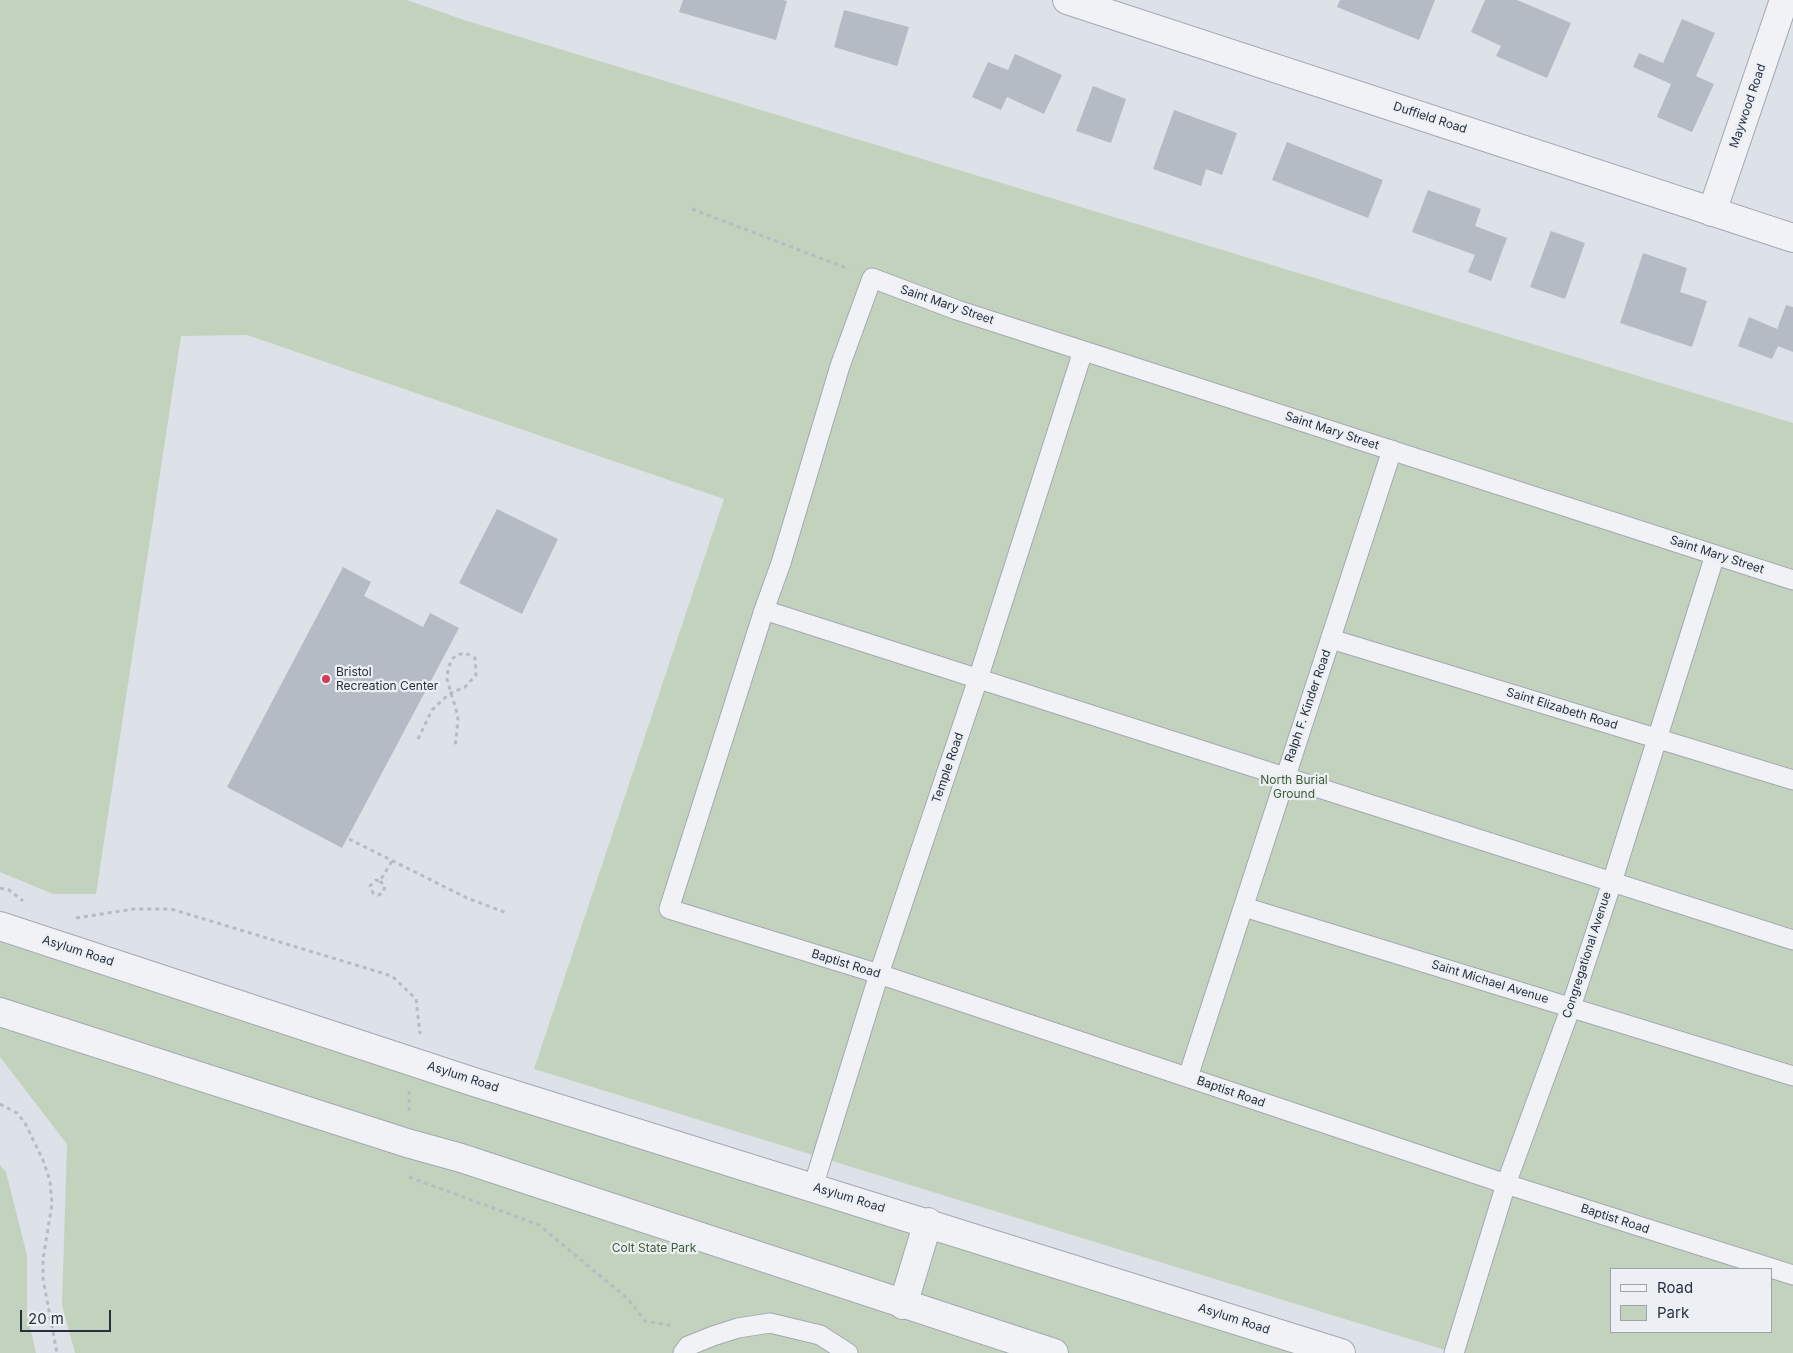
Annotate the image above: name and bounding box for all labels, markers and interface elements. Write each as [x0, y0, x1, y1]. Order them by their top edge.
street label: Maywood Road [1727, 62, 1769, 150]
street label: Duffield Road [1391, 99, 1469, 137]
street label: Saint Mary Street [898, 282, 996, 328]
street label: Saint Mary Street [1283, 409, 1381, 453]
street label: Saint Mary Street [1668, 533, 1766, 577]
street label: Ralph F. Kinder Road [1282, 648, 1334, 764]
place label: Bristol Recreation Center [336, 665, 438, 693]
marker: Bristol Recreation Center [320, 673, 332, 685]
street label: Saint Elizabeth Road [1505, 685, 1619, 733]
street label: Temple Road [929, 731, 967, 805]
park label: North Burial Ground [1260, 773, 1328, 801]
street label: Congregational Avenue [1560, 890, 1614, 1020]
street label: Asylum Road [40, 933, 116, 969]
street label: Baptist Road [810, 947, 882, 981]
street label: Saint Michael Avenue [1430, 957, 1550, 1007]
street label: Asylum Road [425, 1059, 501, 1095]
street label: Baptist Road [1195, 1074, 1267, 1110]
street label: Asylum Road [811, 1180, 887, 1216]
street label: Baptist Road [1579, 1201, 1651, 1237]
park label: Colt State Park [612, 1241, 696, 1255]
legend [1610, 1268, 1773, 1333]
text: Road [1657, 1278, 1693, 1297]
scale bar [22, 1300, 114, 1332]
street label: Asylum Road [1196, 1301, 1272, 1337]
text: Park [1657, 1303, 1689, 1322]
text: 20 m [28, 1309, 64, 1328]

